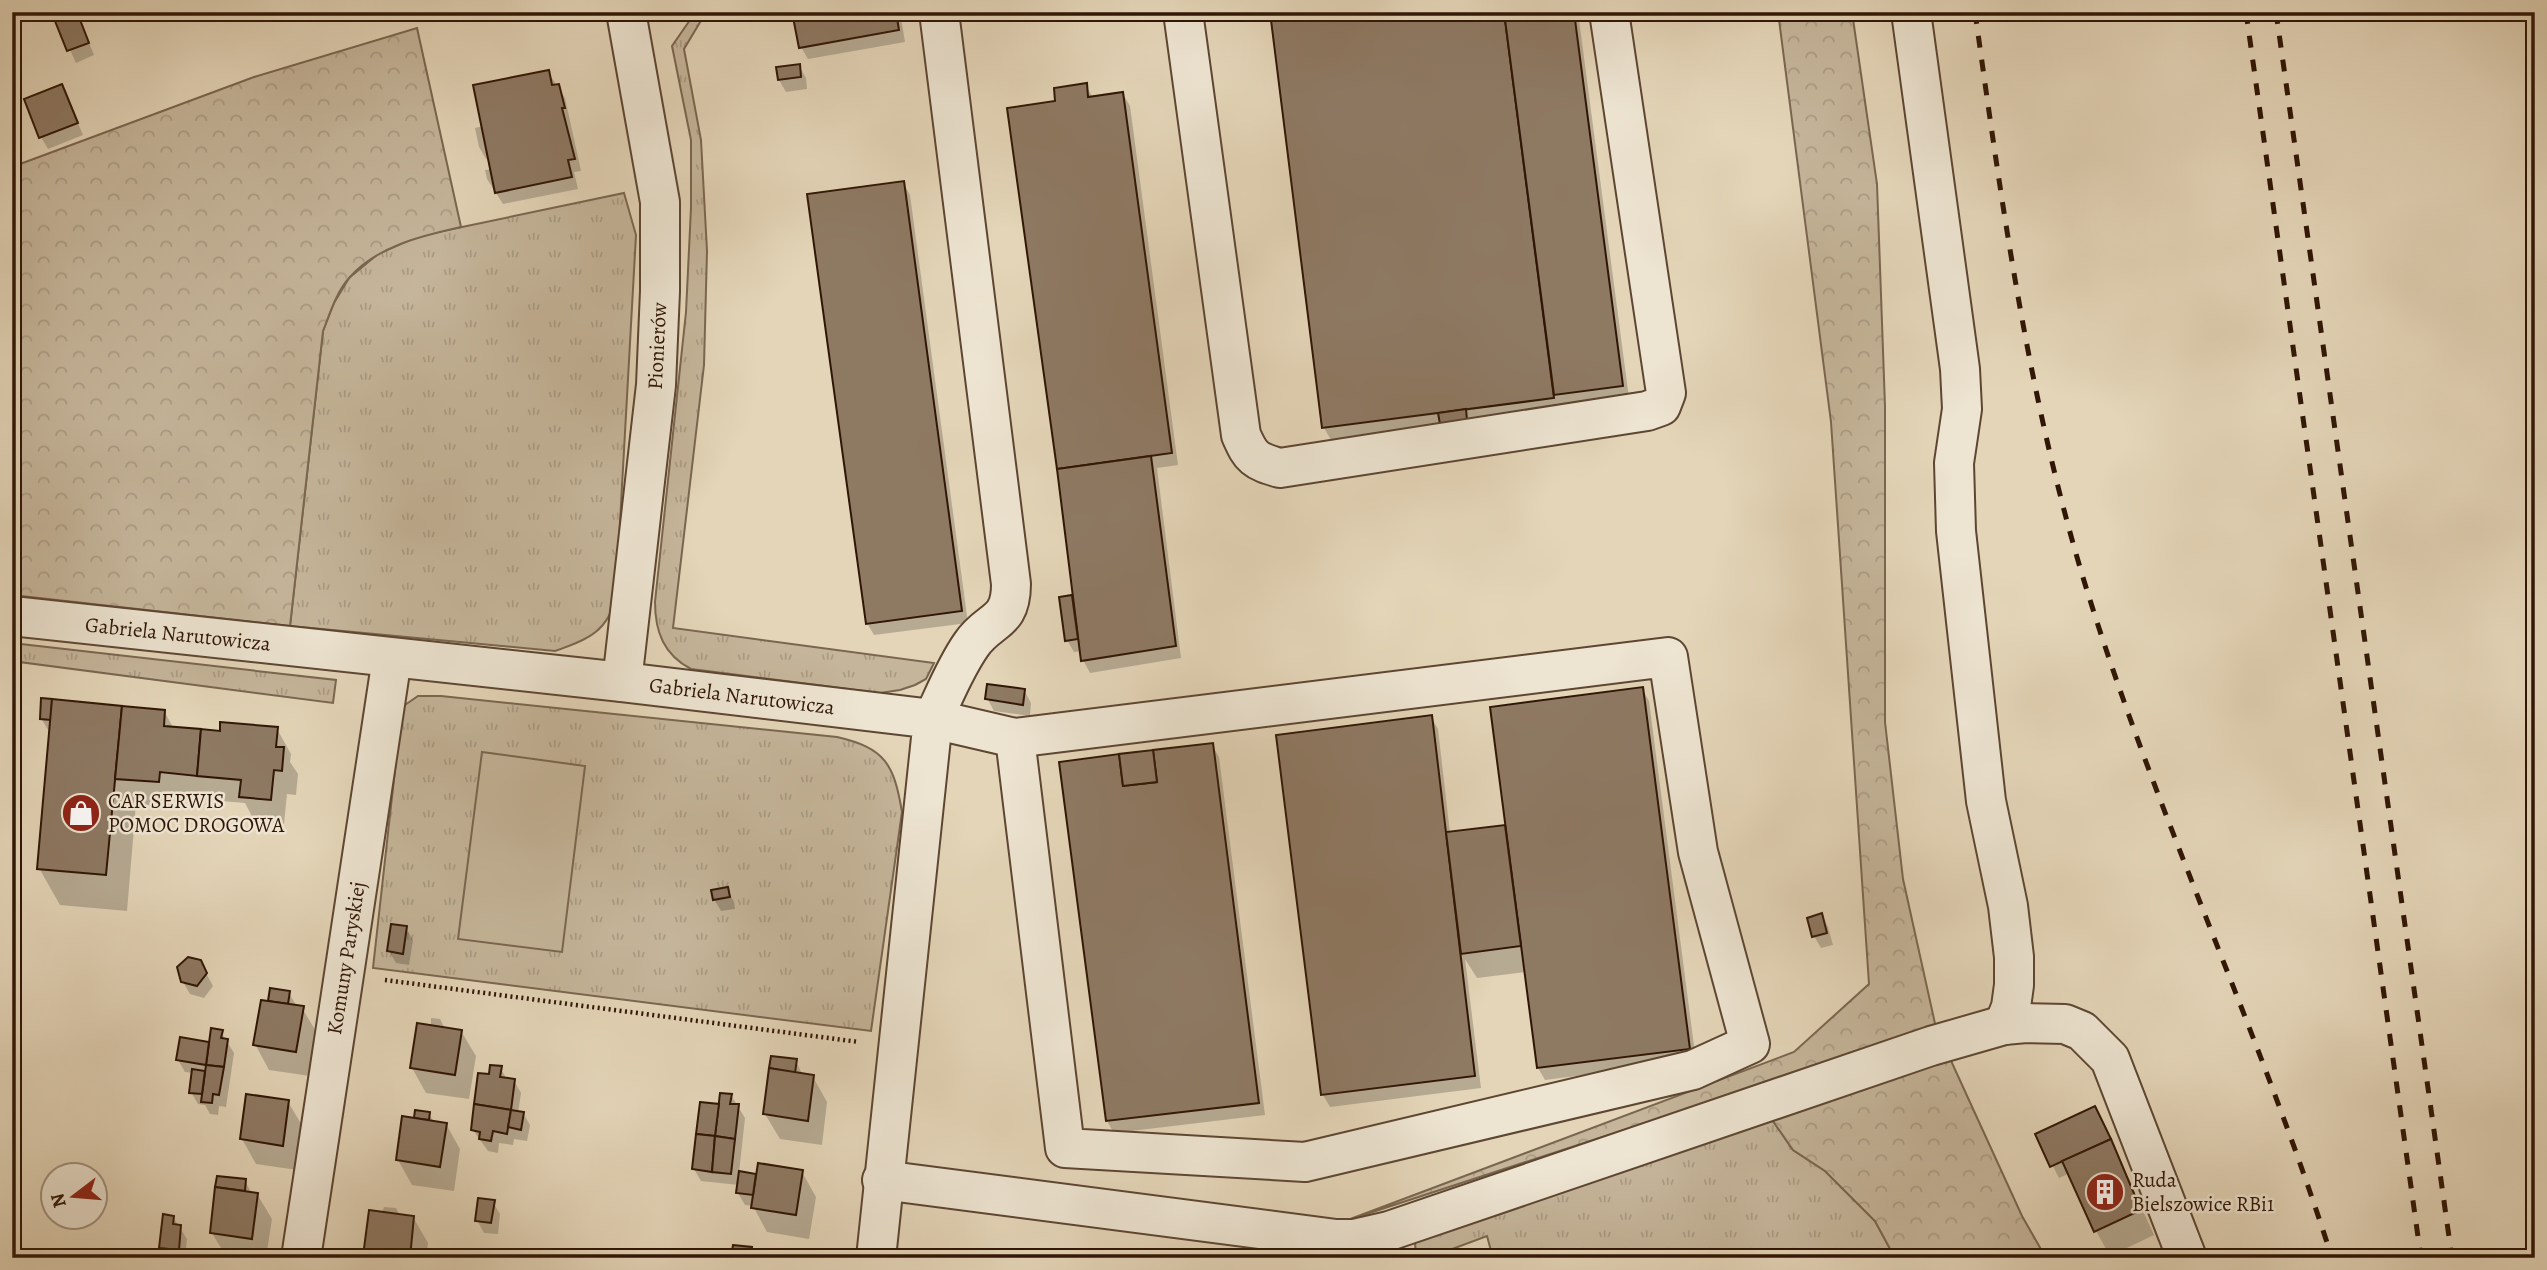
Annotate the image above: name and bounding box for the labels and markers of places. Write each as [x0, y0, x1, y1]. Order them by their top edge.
place label: CAR SERWIS POMOC DROGOWA [108, 787, 285, 839]
shop icon: CAR SERWIS POMOC DROGOWA [60, 792, 102, 834]
place label: Ruda Bielszowice RBi1 [2132, 1166, 2274, 1218]
building icon: Ruda Bielszowice RBi1 [2084, 1171, 2126, 1213]

